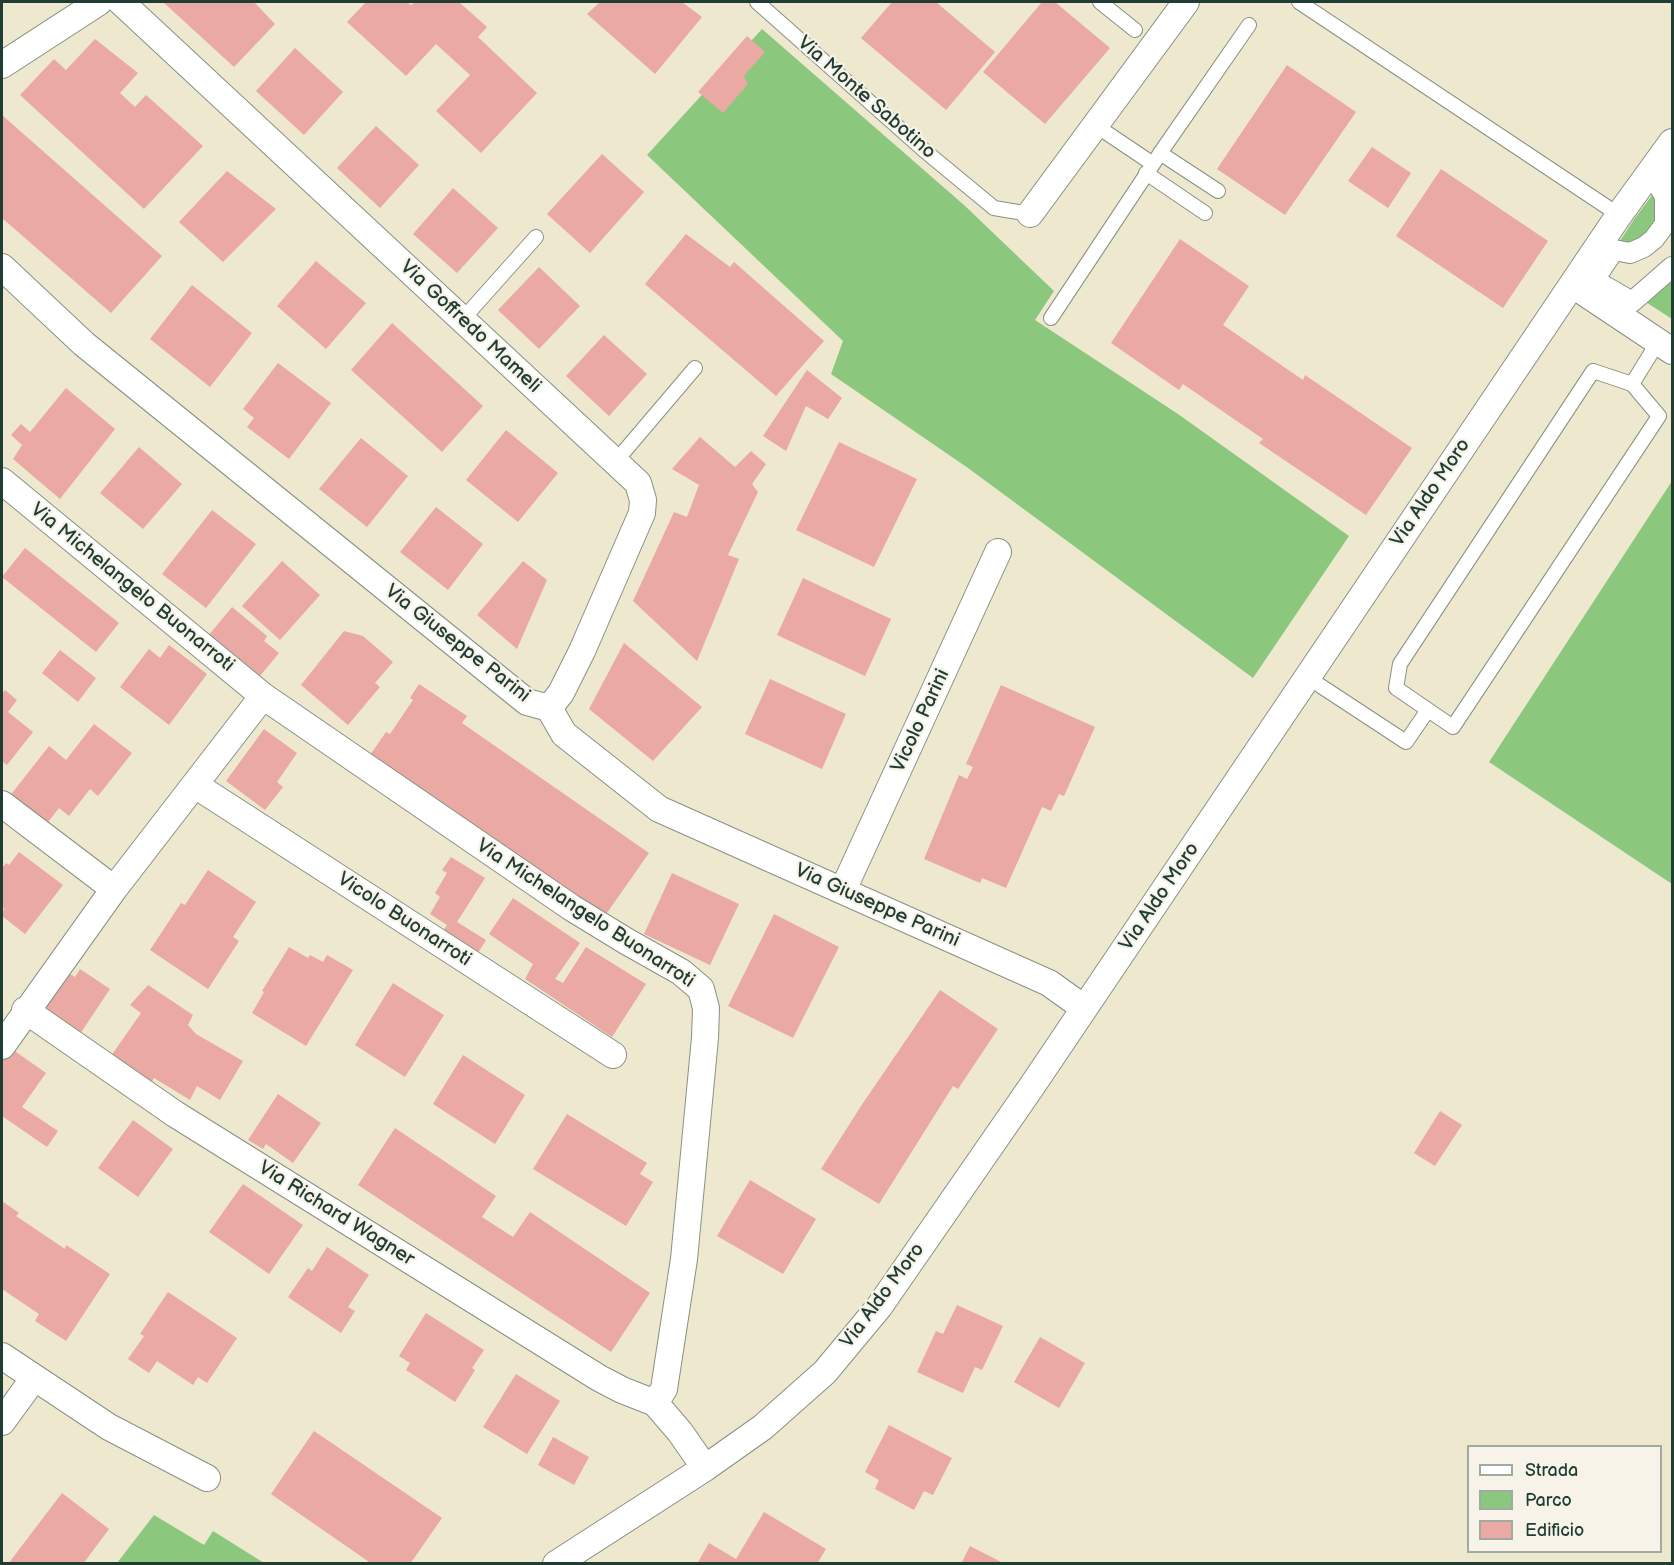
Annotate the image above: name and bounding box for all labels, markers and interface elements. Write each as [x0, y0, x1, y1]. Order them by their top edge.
street label: Via Monte Sabotino [792, 31, 940, 165]
street label: Via Goffredo Mameli [395, 256, 545, 398]
street label: Via Aldo Moro [1386, 434, 1476, 552]
street label: Via Michelangelo Buonarroti [25, 498, 239, 678]
street label: Via Giuseppe Parini [380, 580, 534, 708]
street label: Vicolo Parini [887, 666, 955, 776]
street label: Via Michelangelo Buonarroti [471, 834, 699, 994]
street label: Via Aldo Moro [1115, 838, 1205, 956]
street label: Via Giuseppe Parini [791, 859, 963, 953]
street label: Vicolo Buonarroti [333, 868, 475, 972]
street label: Via Richard Wagner [253, 1156, 419, 1272]
street label: Via Aldo Moro [836, 1239, 930, 1353]
legend [1467, 1445, 1662, 1553]
text: Strada [1525, 1460, 1578, 1481]
text: Parco [1525, 1490, 1572, 1511]
text: Edificio [1525, 1520, 1584, 1541]

